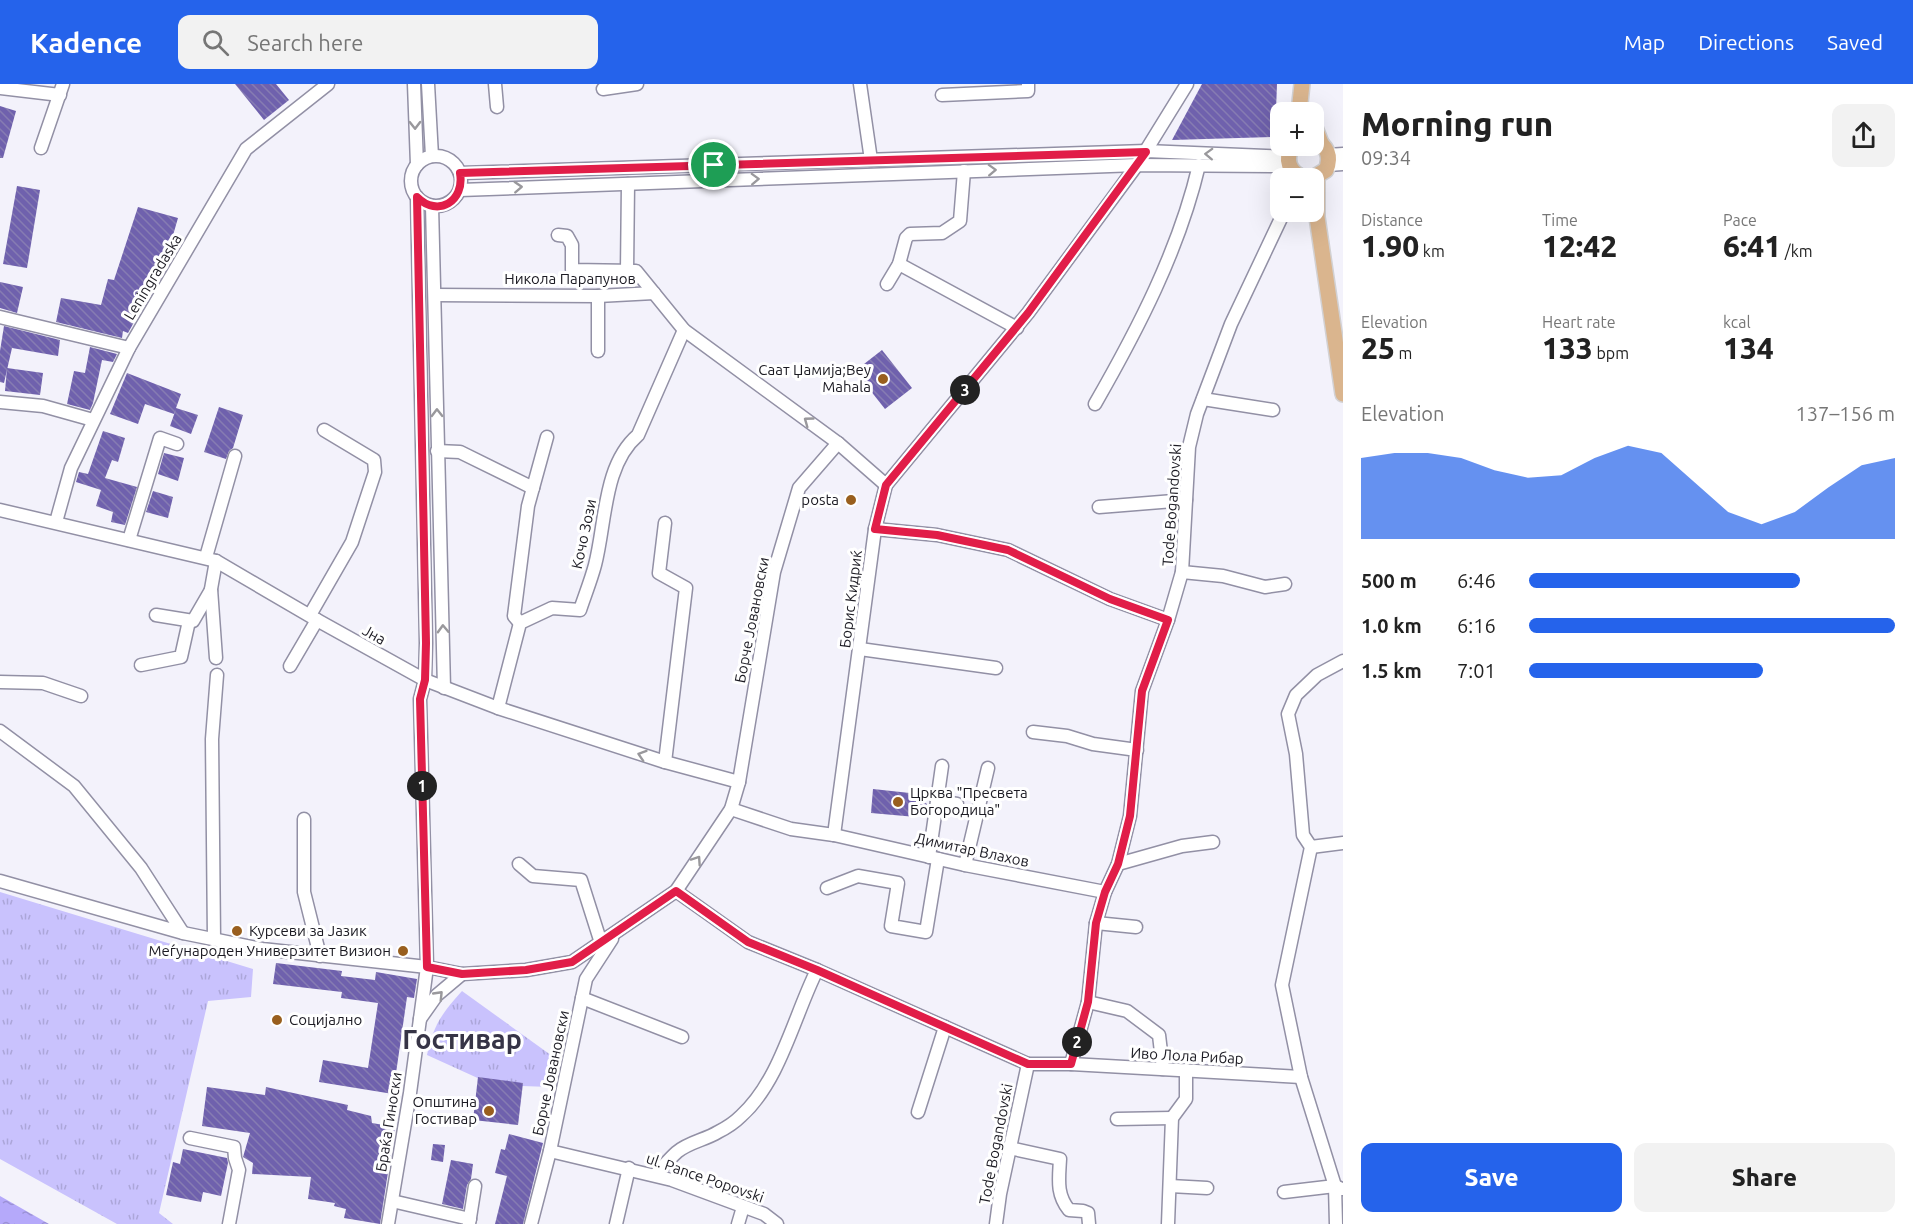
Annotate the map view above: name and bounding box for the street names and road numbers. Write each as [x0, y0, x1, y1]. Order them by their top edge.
street label: Leningradaska [120, 231, 185, 323]
street label: Никола Парапунов [504, 270, 636, 287]
street label: Tode Bogandovski [1159, 443, 1184, 567]
street label: Кочо Зози [568, 497, 599, 570]
street label: Борис Кидриќ [836, 549, 865, 649]
street label: Борче Јовановски [731, 556, 772, 684]
street label: Јна [360, 621, 389, 648]
street label: Димитар Влахов [914, 829, 1031, 870]
street label: Борче Јовановски [529, 1009, 572, 1137]
street label: Иво Лола Рибар [1130, 1044, 1244, 1067]
street label: Браќа Гиноски [372, 1071, 405, 1173]
street label: Tode Bogandovski [975, 1082, 1016, 1206]
street label: ul. Pance Popovski [644, 1149, 766, 1206]

